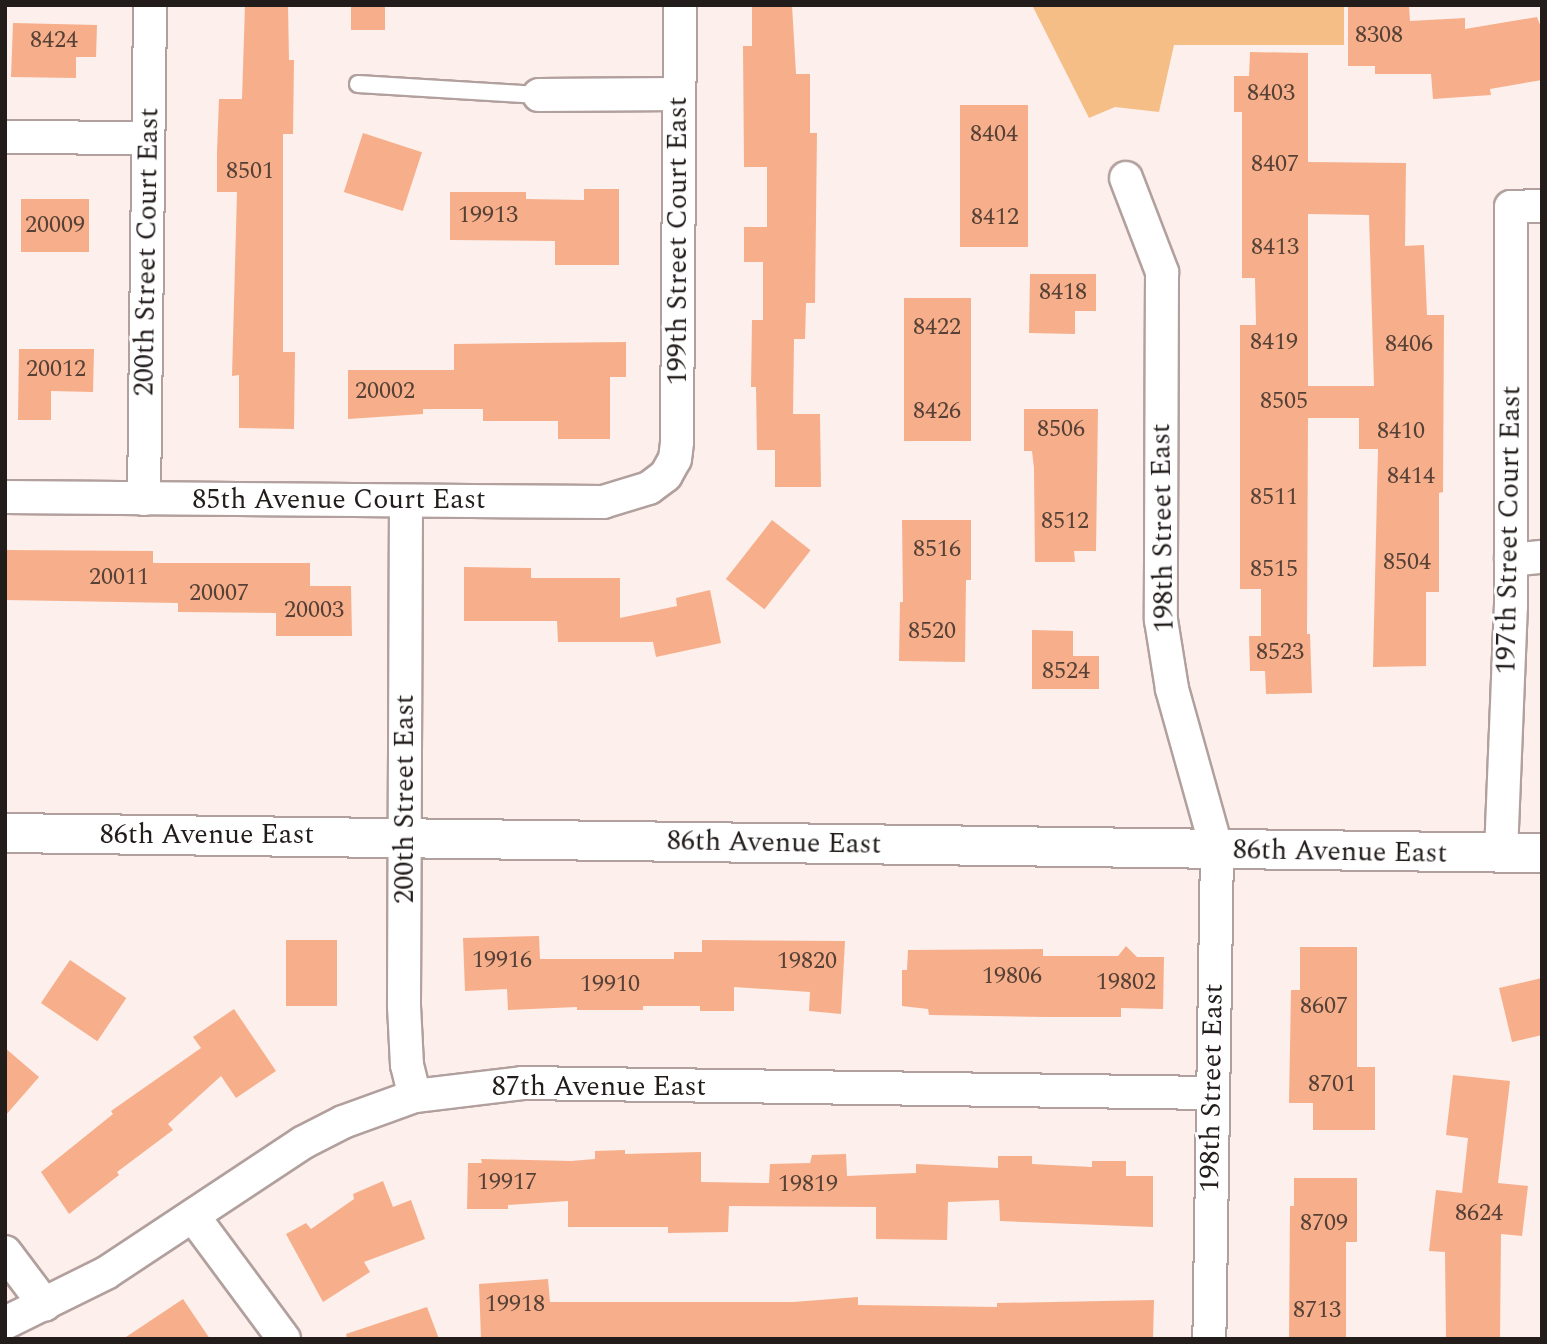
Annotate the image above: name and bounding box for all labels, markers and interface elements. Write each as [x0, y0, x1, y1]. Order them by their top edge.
house number: 8308 [1355, 22, 1403, 50]
house number: 8424 [30, 27, 78, 55]
house number: 8403 [1247, 80, 1295, 108]
street label: 199th Street Court East [661, 97, 695, 385]
street label: 200th Street Court East [128, 107, 166, 397]
house number: 8404 [970, 121, 1018, 149]
house number: 8407 [1251, 151, 1299, 179]
house number: 8501 [226, 158, 274, 186]
house number: 19913 [458, 202, 518, 230]
house number: 8412 [971, 204, 1019, 232]
house number: 20009 [25, 212, 85, 240]
house number: 8413 [1251, 234, 1299, 262]
house number: 8418 [1039, 279, 1087, 307]
house number: 8422 [913, 314, 961, 342]
house number: 8419 [1250, 329, 1298, 357]
house number: 8406 [1385, 331, 1433, 359]
house number: 20012 [26, 356, 86, 384]
house number: 20002 [355, 378, 415, 406]
street label: 197th Street Court East [1490, 385, 1528, 675]
house number: 8505 [1260, 388, 1308, 416]
house number: 8426 [913, 398, 961, 426]
house number: 8506 [1037, 416, 1085, 444]
house number: 8410 [1377, 418, 1425, 446]
street label: 198th Street East [1144, 423, 1182, 633]
house number: 8414 [1387, 463, 1435, 491]
street label: 85th Avenue Court East [192, 483, 486, 517]
house number: 8511 [1250, 484, 1298, 512]
house number: 8512 [1041, 508, 1089, 536]
house number: 8516 [913, 536, 961, 564]
house number: 8504 [1383, 549, 1431, 577]
house number: 8515 [1250, 556, 1298, 584]
house number: 20011 [89, 564, 149, 592]
house number: 20007 [189, 580, 249, 608]
house number: 20003 [284, 597, 344, 625]
house number: 8520 [908, 618, 956, 646]
house number: 8523 [1256, 639, 1304, 667]
house number: 8524 [1042, 658, 1090, 686]
street label: 200th Street East [388, 694, 422, 904]
street label: 86th Avenue East [100, 818, 314, 852]
street label: 86th Avenue East [667, 824, 881, 862]
street label: 86th Avenue East [1233, 833, 1447, 871]
house number: 19916 [472, 947, 532, 975]
house number: 19820 [777, 948, 837, 976]
house number: 19806 [982, 963, 1042, 991]
house number: 19802 [1096, 969, 1156, 997]
house number: 19910 [580, 971, 640, 999]
street label: 198th Street East [1193, 983, 1231, 1193]
house number: 8607 [1300, 993, 1348, 1021]
street label: 87th Avenue East [492, 1070, 706, 1104]
house number: 8701 [1308, 1071, 1356, 1099]
house number: 19917 [477, 1169, 537, 1197]
house number: 19819 [778, 1171, 838, 1199]
house number: 8624 [1455, 1200, 1503, 1228]
house number: 8709 [1300, 1210, 1348, 1238]
house number: 19918 [485, 1291, 545, 1319]
house number: 8713 [1293, 1297, 1341, 1325]

